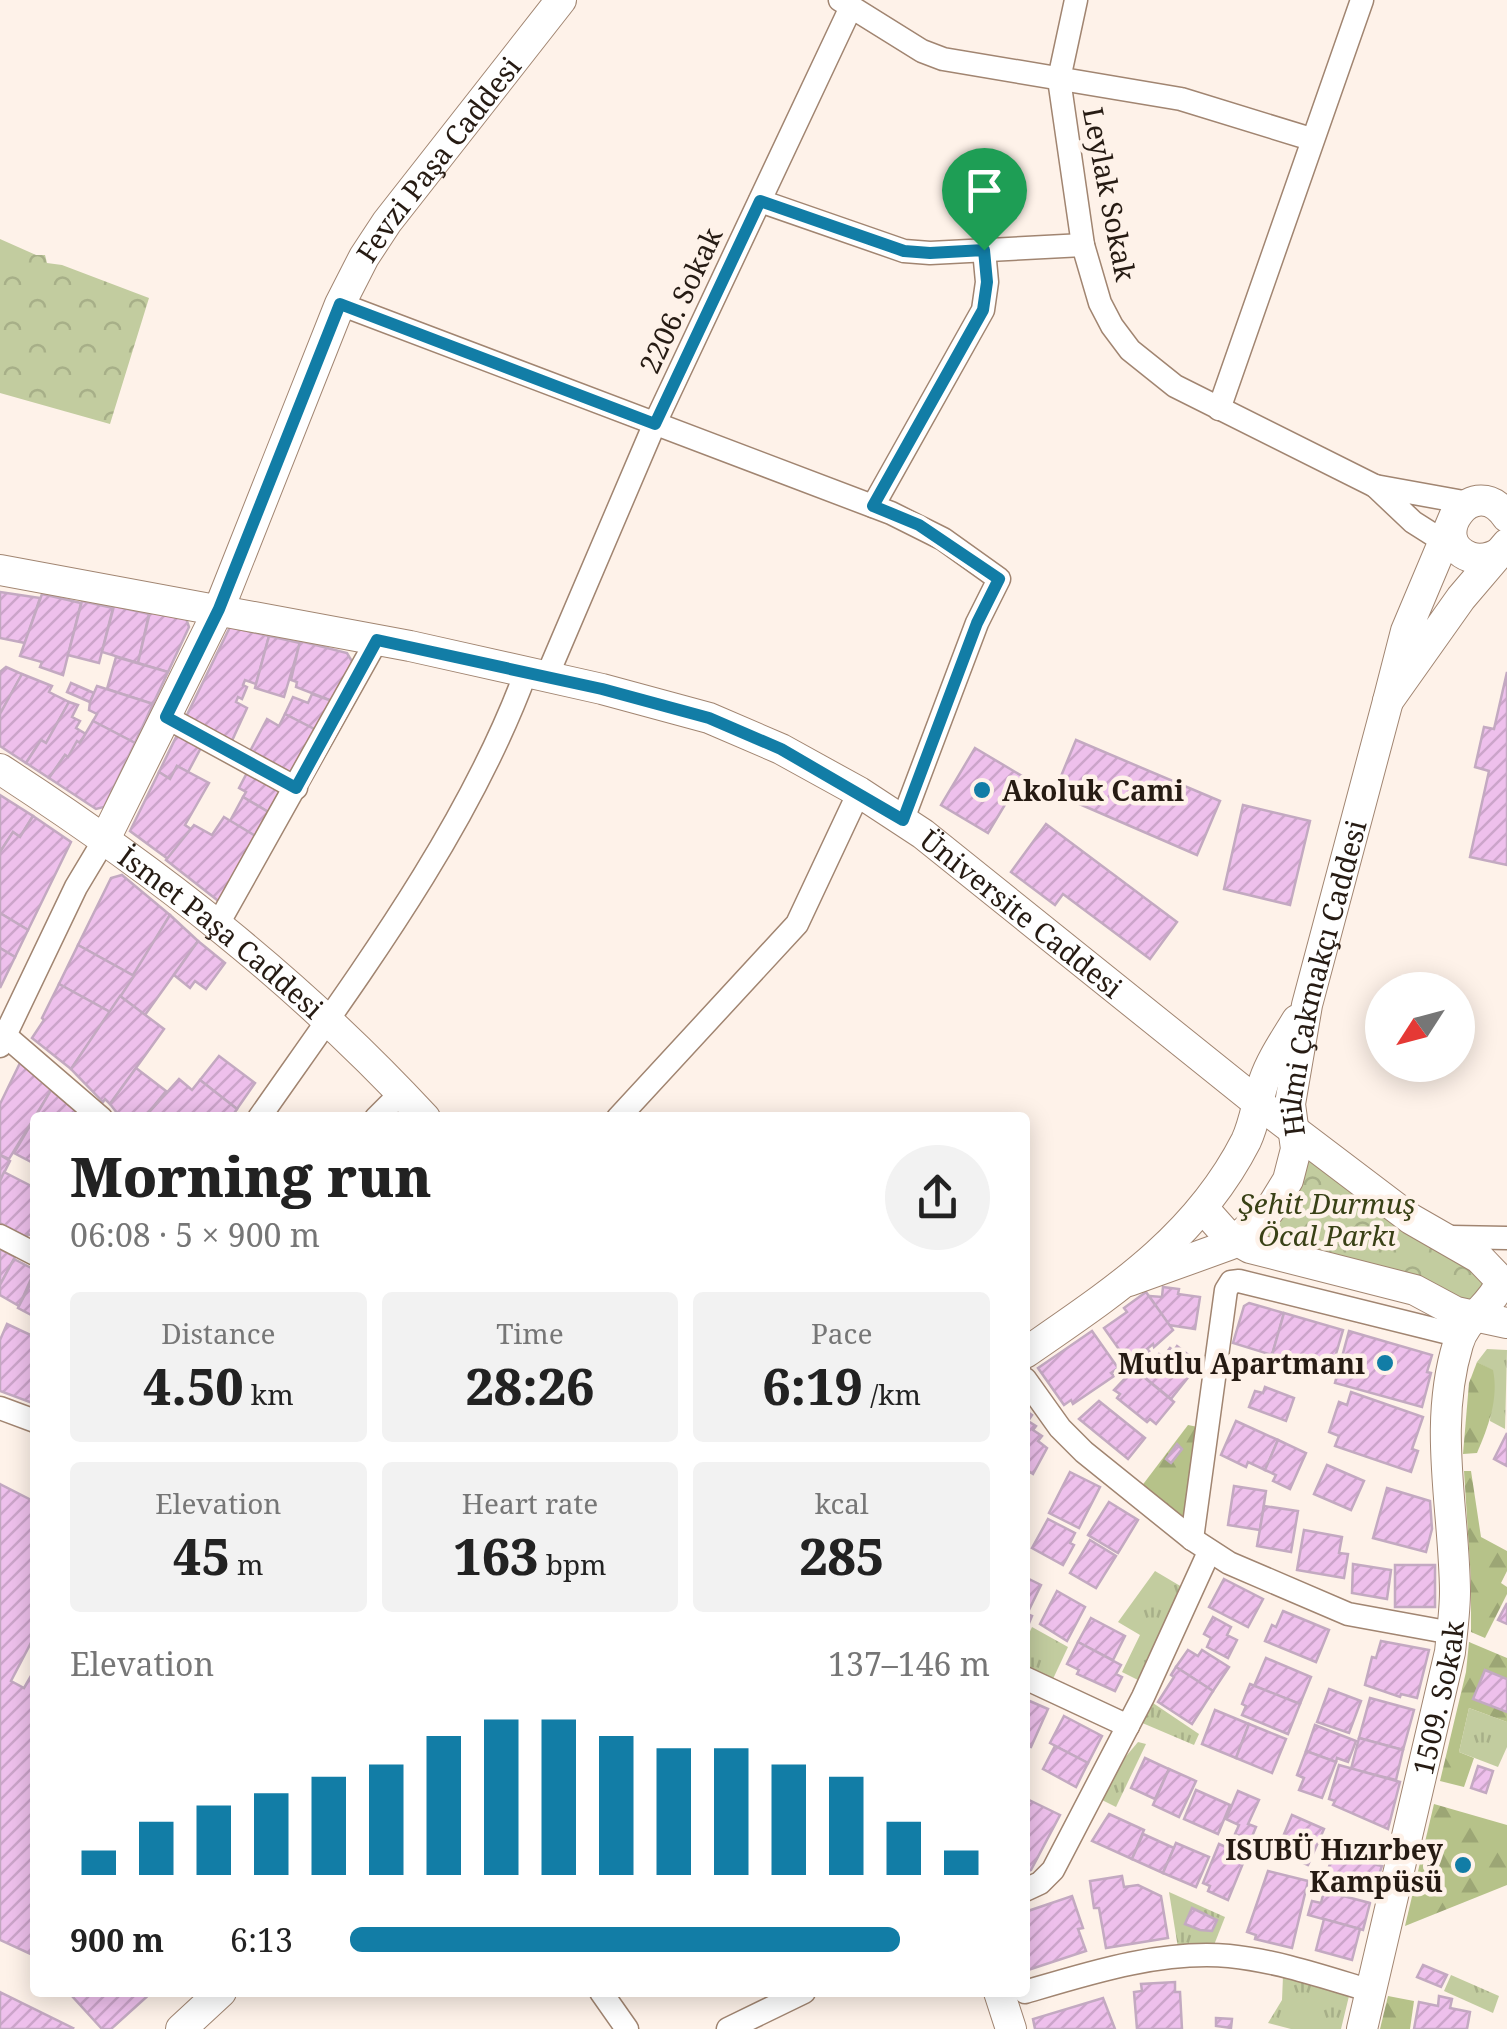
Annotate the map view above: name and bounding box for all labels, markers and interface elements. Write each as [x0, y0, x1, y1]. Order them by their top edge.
street label: Fevzi Paşa Caddesi [347, 49, 529, 269]
street label: Leylak Sokak [1075, 104, 1146, 285]
pin [942, 148, 1027, 251]
icon: arrive [957, 163, 1012, 218]
street label: 2206. Sokak [630, 220, 731, 379]
place label: Akoluk Cami [1002, 771, 1184, 809]
marker: Akoluk Cami [971, 779, 993, 801]
street label: Hilmi Çakmakçı Caddesi [1271, 816, 1375, 1139]
street label: Üniversite Caddesi [912, 820, 1131, 1006]
street label: İsmet Paşa Caddesi [111, 837, 332, 1027]
north arrow [1365, 972, 1475, 1082]
map controls [1365, 972, 1475, 1082]
text: Morning run [70, 1138, 432, 1213]
button: share [885, 1145, 990, 1250]
park label: Şehit Durmuş Öcal Parkı [1239, 1184, 1415, 1254]
text: 06:08 · 5 × 900 m [70, 1213, 320, 1256]
text: Distance [161, 1314, 276, 1352]
text: Time [496, 1314, 564, 1352]
text: Pace [811, 1314, 872, 1352]
place label: Mutlu Apartmanı [1118, 1344, 1365, 1382]
text: 4.50 [143, 1352, 244, 1420]
text: 28:26 [466, 1352, 594, 1420]
text: 6:19 [762, 1352, 863, 1420]
marker: Mutlu Apartmanı [1374, 1352, 1396, 1374]
text: km [244, 1375, 294, 1413]
text: /km [863, 1375, 921, 1413]
text: Elevation [155, 1484, 281, 1522]
text: Heart rate [462, 1484, 598, 1522]
text: kcal [815, 1484, 869, 1522]
text: 45 [173, 1522, 230, 1590]
text: 163 [453, 1522, 538, 1590]
text: 285 [799, 1522, 884, 1590]
text: m [230, 1545, 264, 1583]
text: bpm [538, 1545, 607, 1583]
street label: 1509. Sokak [1403, 1618, 1472, 1779]
text: Elevation [70, 1642, 214, 1685]
text: 137–146 m [828, 1642, 990, 1685]
place label: ISUBÜ Hızırbey Kampüsü [1225, 1830, 1444, 1900]
marker: ISUBÜ Hızırbey Kampüsü [1452, 1854, 1474, 1876]
text: 900 m [70, 1918, 164, 1961]
text: 6:13 [230, 1918, 293, 1961]

